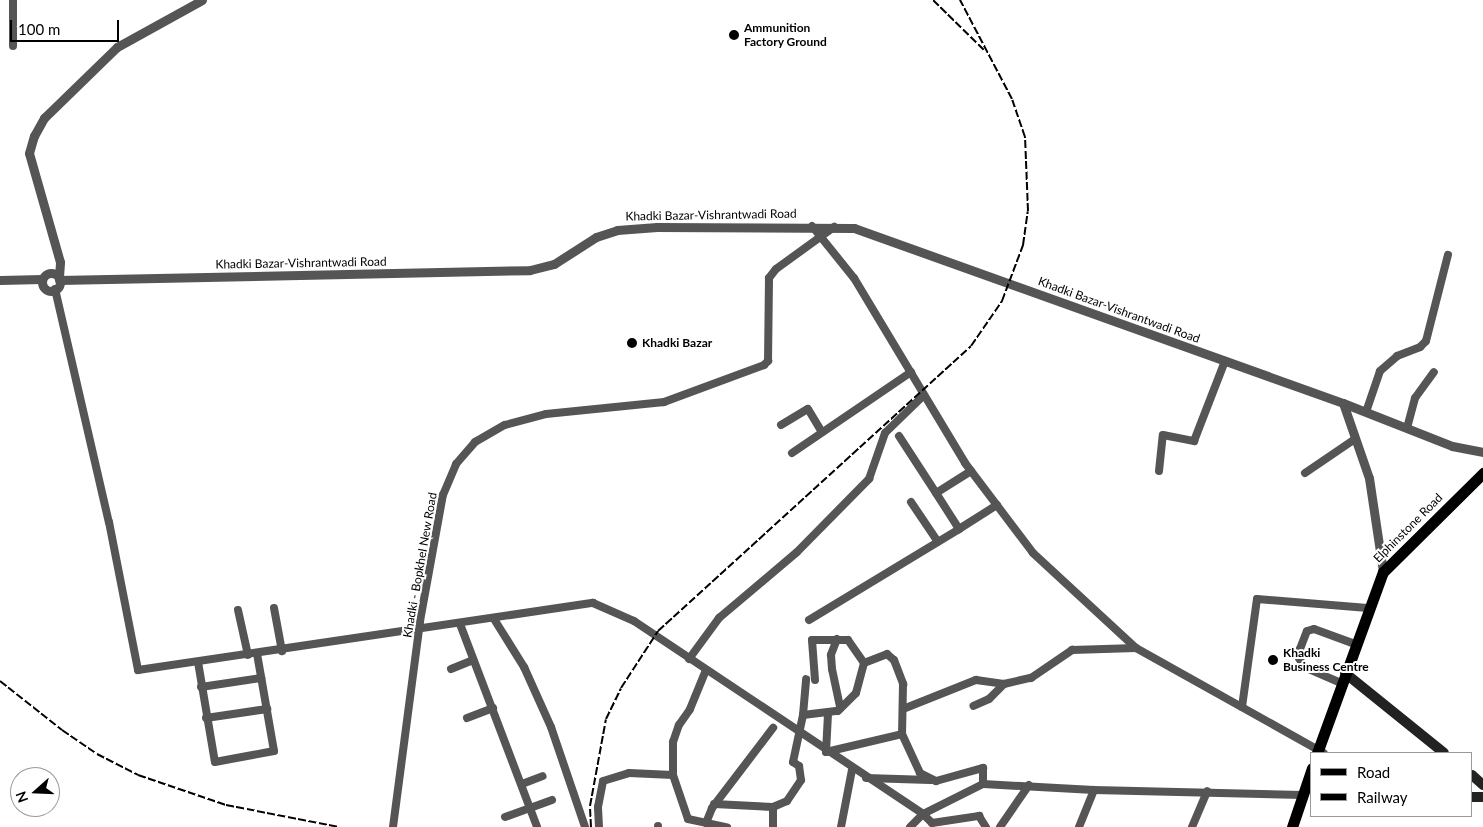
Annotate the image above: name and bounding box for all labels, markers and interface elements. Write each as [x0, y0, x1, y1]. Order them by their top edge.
scale bar [12, 10, 121, 42]
text: 100 m [18, 20, 60, 38]
place label: Ammunition Factory Ground [744, 21, 827, 49]
marker: Ammunition Factory Ground [728, 29, 740, 41]
street label: Khadki Bazar-Vishrantwadi Road [625, 206, 797, 224]
street label: Khadki Bazar-Vishrantwadi Road [215, 254, 387, 272]
street label: Khadki Bazar-Vishrantwadi Road [1036, 274, 1202, 346]
place label: Khadki Bazar [642, 336, 712, 350]
marker: Khadki Bazar [626, 337, 638, 349]
street label: Elphinstone Road [1370, 490, 1446, 566]
street label: Khadki - Bopkhel New Road [400, 491, 440, 639]
place label: Khadki Business Centre [1283, 646, 1369, 674]
marker: Khadki Business Centre [1267, 654, 1279, 666]
legend [1310, 752, 1473, 817]
text: Road [1357, 763, 1390, 781]
north arrow [10, 767, 60, 817]
text: Railway [1357, 788, 1408, 806]
text: N [12, 789, 31, 805]

